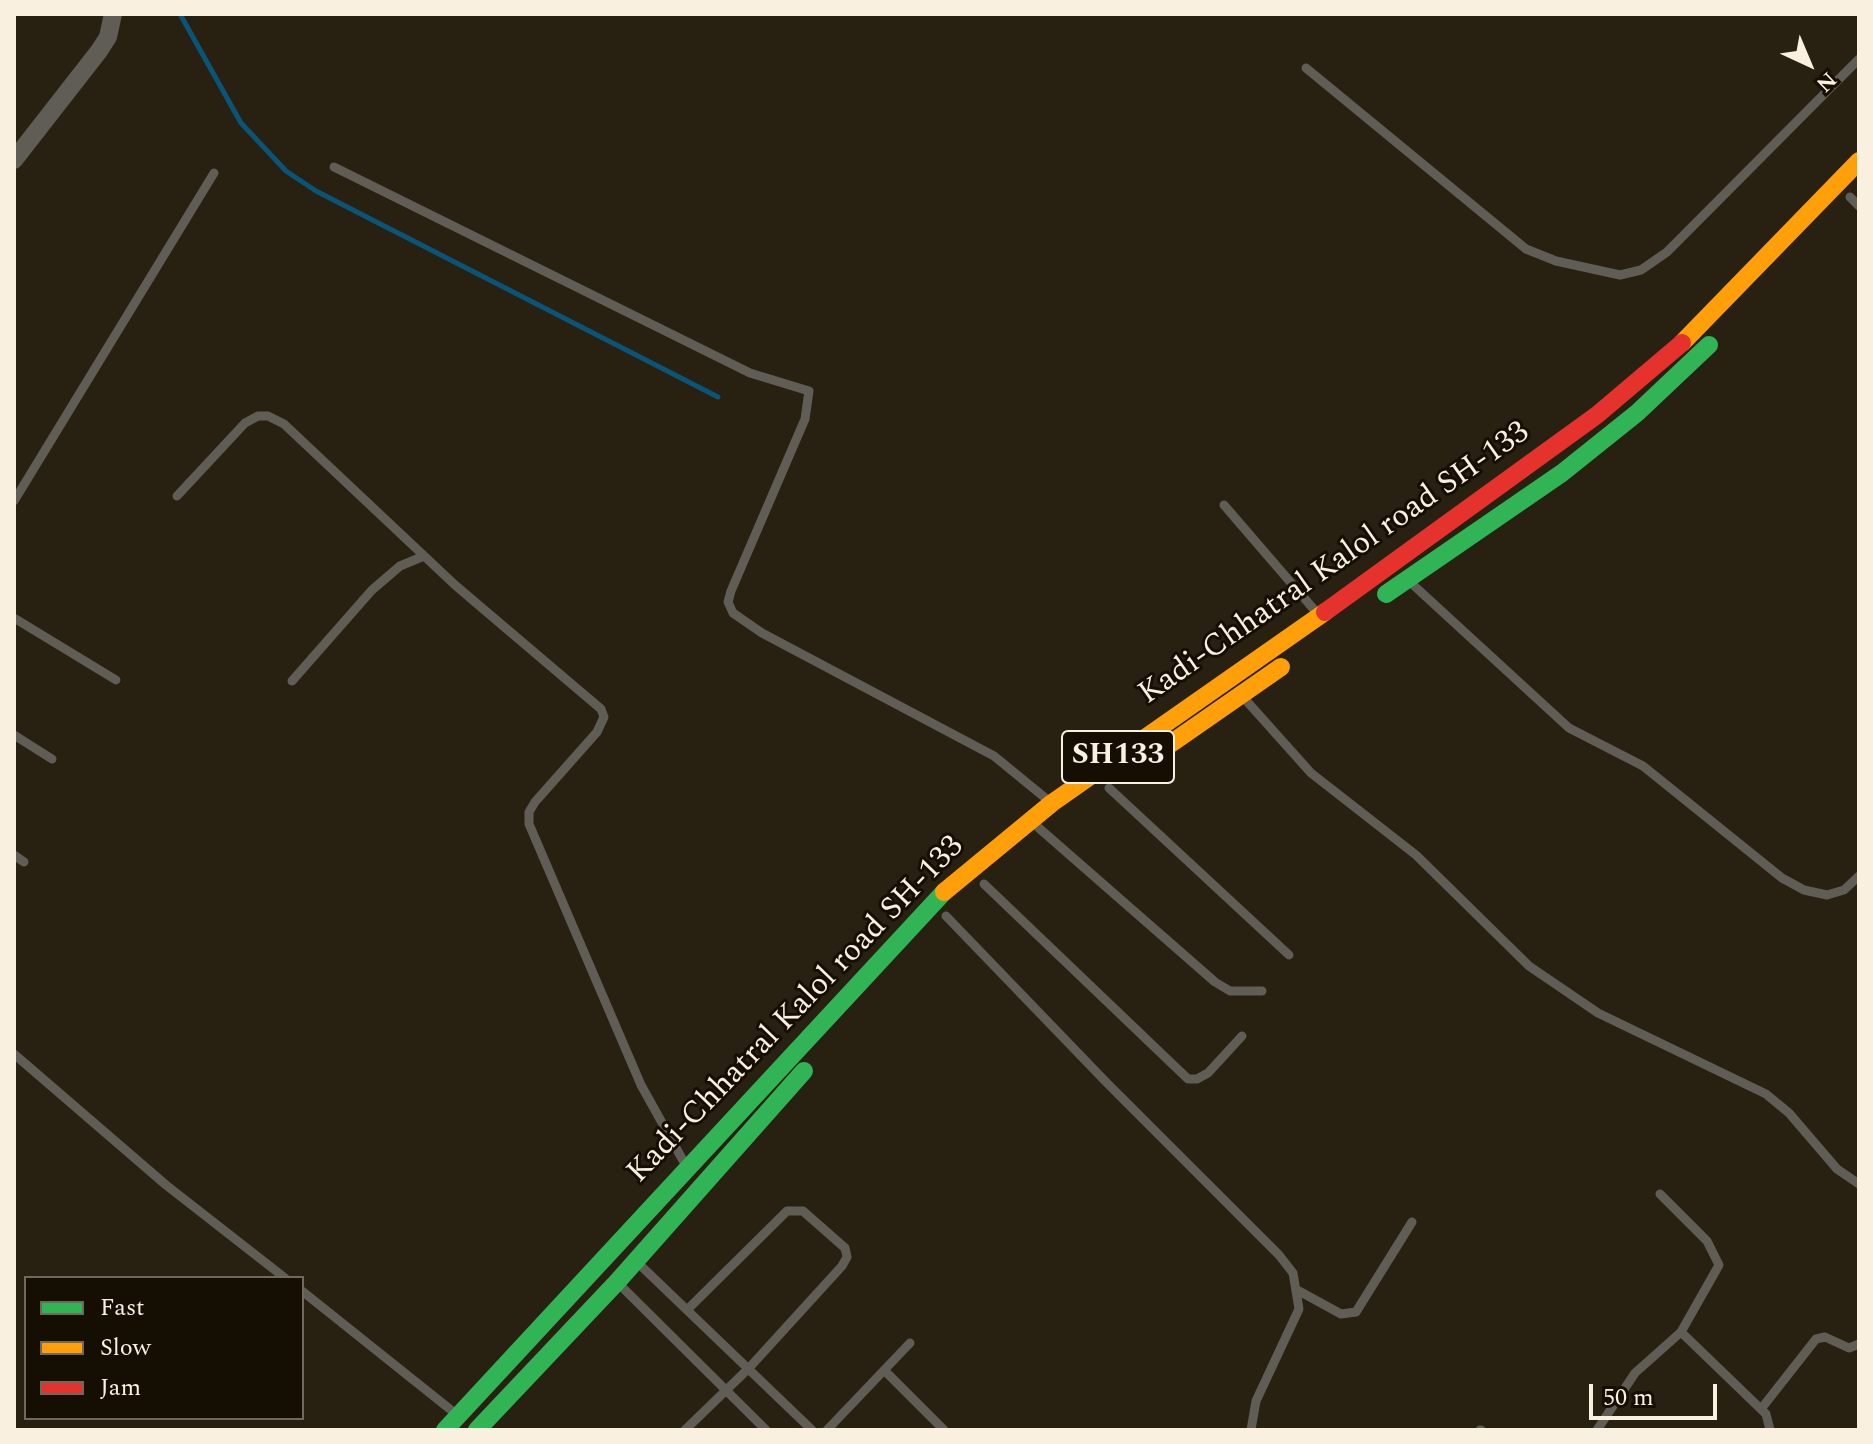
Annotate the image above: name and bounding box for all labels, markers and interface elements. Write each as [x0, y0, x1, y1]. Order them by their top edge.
north arrow [1769, 24, 1849, 104]
text: N [1808, 64, 1844, 100]
street label: Kadi-Chhatral Kalol road SH-133 [1132, 415, 1538, 715]
road number: SH133 [1062, 731, 1174, 783]
street label: Kadi-Chhatral Kalol road SH-133 [621, 829, 973, 1193]
legend [24, 1276, 304, 1420]
text: Fast [100, 1290, 145, 1326]
text: Slow [100, 1330, 151, 1366]
scale bar [1593, 1368, 1721, 1418]
text: Jam [100, 1370, 141, 1406]
text: 50 m [1603, 1380, 1654, 1416]

